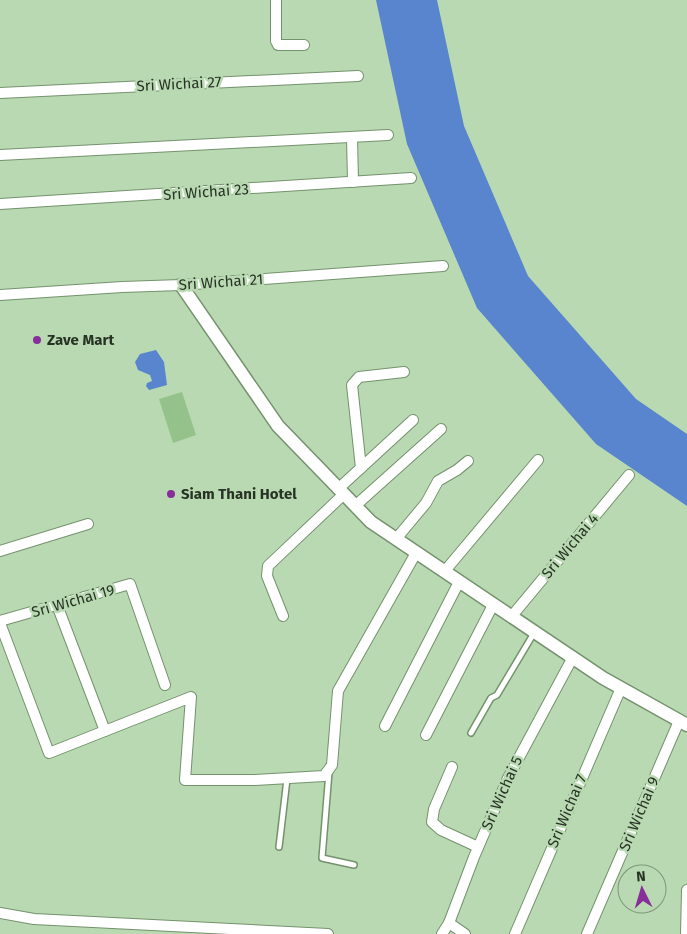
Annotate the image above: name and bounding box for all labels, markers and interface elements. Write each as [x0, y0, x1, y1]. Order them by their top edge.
street label: Sri Wichai 27 [136, 73, 222, 95]
street label: Sri Wichai 23 [163, 180, 249, 204]
street label: Sri Wichai 21 [178, 270, 264, 294]
place label: Zave Mart [47, 331, 114, 349]
marker: Zave Mart [31, 334, 43, 346]
place label: Siam Thani Hotel [181, 485, 297, 503]
marker: Siam Thani Hotel [165, 488, 177, 500]
street label: Sri Wichai 4 [538, 510, 602, 582]
street label: Sri Wichai 19 [29, 581, 117, 621]
street label: Sri Wichai 5 [478, 753, 526, 833]
street label: Sri Wichai 7 [544, 771, 591, 850]
street label: Sri Wichai 9 [615, 774, 663, 854]
north arrow [617, 864, 667, 914]
text: N [636, 868, 646, 885]

